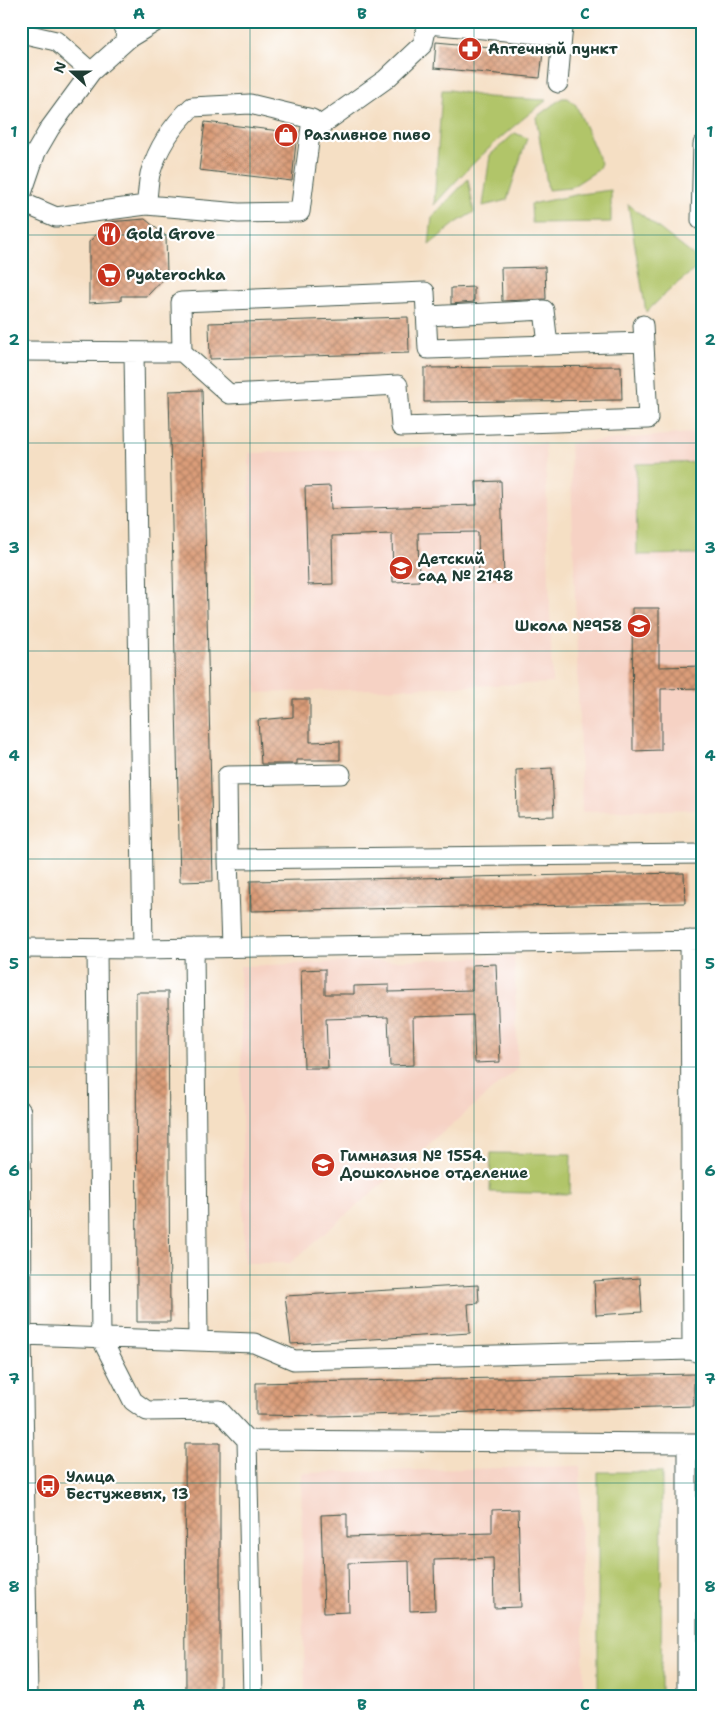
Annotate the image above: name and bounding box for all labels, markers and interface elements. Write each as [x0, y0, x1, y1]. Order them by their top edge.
text: A [133, 3, 145, 24]
text: B [357, 3, 367, 24]
text: C [580, 3, 590, 24]
pharmacy icon: Аптечный пункт [457, 36, 483, 62]
place label: Аптечный пункт [488, 39, 618, 59]
north arrow [48, 48, 98, 98]
text: N [49, 59, 70, 76]
text: 1 [10, 121, 18, 142]
text: 1 [706, 121, 714, 142]
shop icon: Разливное пиво [273, 122, 299, 148]
place label: Разливное пиво [304, 125, 431, 145]
restaurant icon: Gold Grove [96, 221, 122, 247]
place label: Gold Grove [126, 224, 215, 244]
supermarket icon: Pyaterochka [96, 262, 122, 288]
place label: Pyaterochka [126, 265, 226, 285]
text: 2 [8, 329, 20, 350]
text: 2 [704, 329, 716, 350]
text: 3 [8, 537, 20, 558]
text: 3 [704, 537, 716, 558]
place label: Детский сад № 2148 [418, 549, 513, 586]
school or university icon: Детский сад № 2148 [388, 555, 414, 581]
school or university icon: Школа №958 [626, 613, 652, 639]
place label: Школа №958 [515, 616, 622, 636]
text: 4 [8, 745, 20, 766]
text: 4 [704, 745, 716, 766]
text: 5 [9, 953, 19, 974]
text: 5 [705, 953, 715, 974]
place label: Гимназия № 1554. Дошкольное отделение [340, 1146, 528, 1183]
school or university icon: Гимназия № 1554. Дошкольное отделение [310, 1152, 336, 1178]
text: 6 [8, 1160, 20, 1181]
text: 6 [704, 1160, 716, 1181]
text: 7 [8, 1368, 20, 1389]
text: 7 [704, 1368, 716, 1389]
place label: Улица Бестужевых, 13 [66, 1467, 188, 1504]
bus stop icon: Улица Бестужевых, 13 [35, 1473, 61, 1499]
text: 8 [8, 1576, 20, 1597]
text: 8 [704, 1576, 716, 1597]
text: A [133, 1694, 145, 1715]
text: B [357, 1694, 367, 1715]
text: C [580, 1694, 590, 1715]

